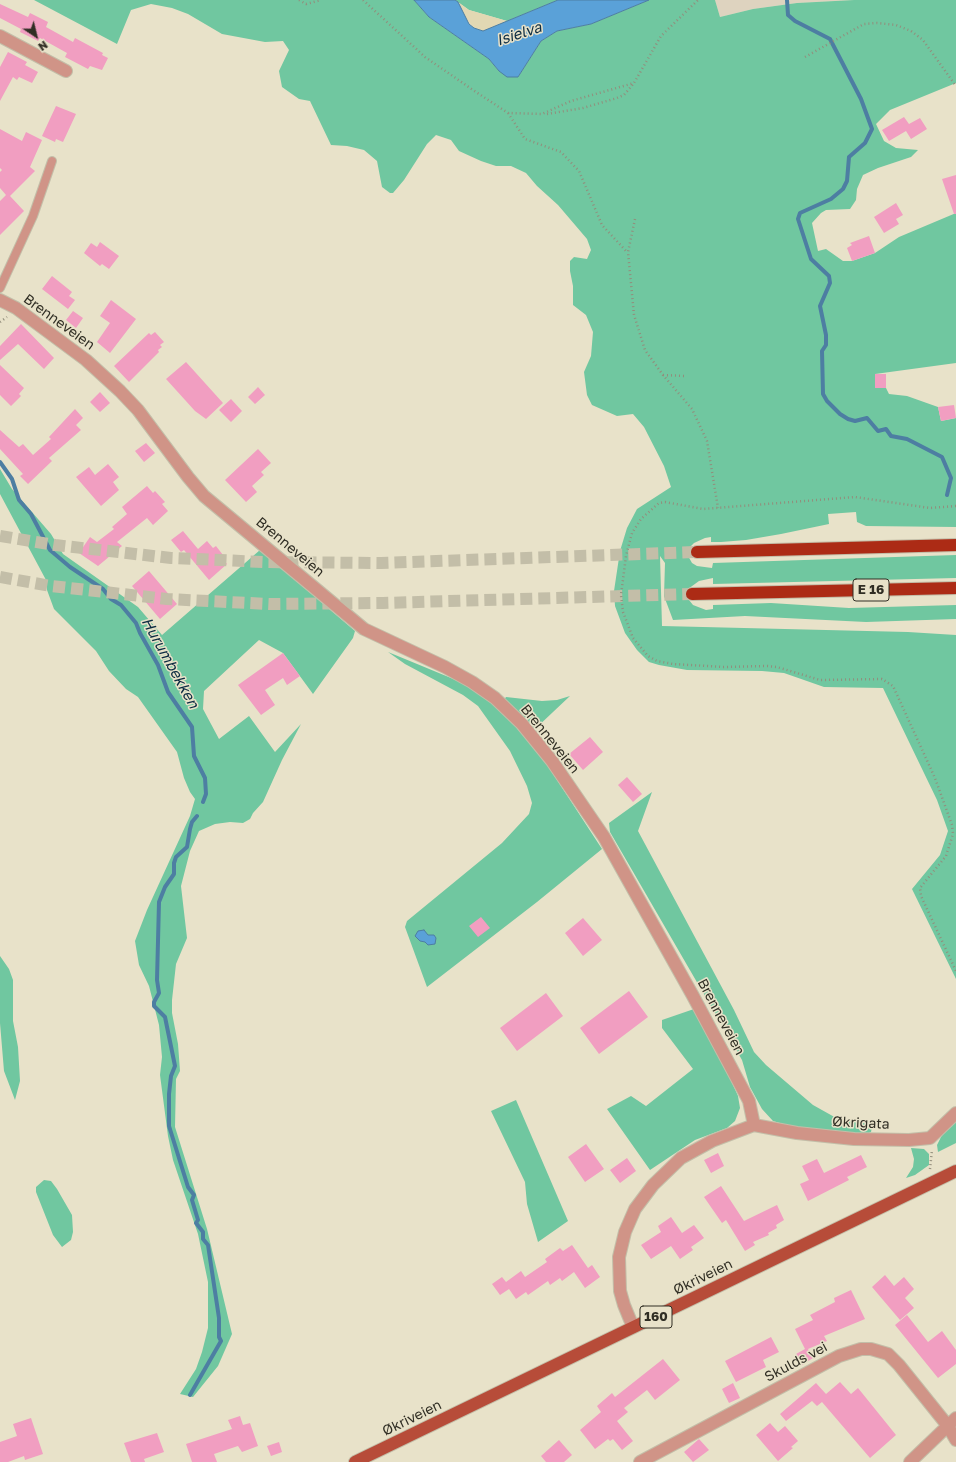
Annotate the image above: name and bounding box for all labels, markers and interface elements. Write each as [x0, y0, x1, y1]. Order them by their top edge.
north arrow [16, 16, 56, 56]
water label: Isielva [494, 18, 544, 50]
text: N [36, 39, 50, 54]
street label: Brenneveien [20, 291, 98, 353]
street label: Brenneveien [252, 514, 328, 580]
road number: E 16 [853, 579, 889, 601]
water label: Hurumbekken [138, 614, 202, 712]
street label: Brenneveien [517, 701, 583, 777]
street label: Brenneveien [694, 976, 748, 1058]
street label: Økrigata [832, 1113, 890, 1133]
street label: Økriveien [671, 1256, 735, 1298]
road number: 160 [640, 1306, 672, 1328]
street label: Skulds vei [762, 1338, 830, 1386]
street label: Økriveien [380, 1397, 444, 1439]

